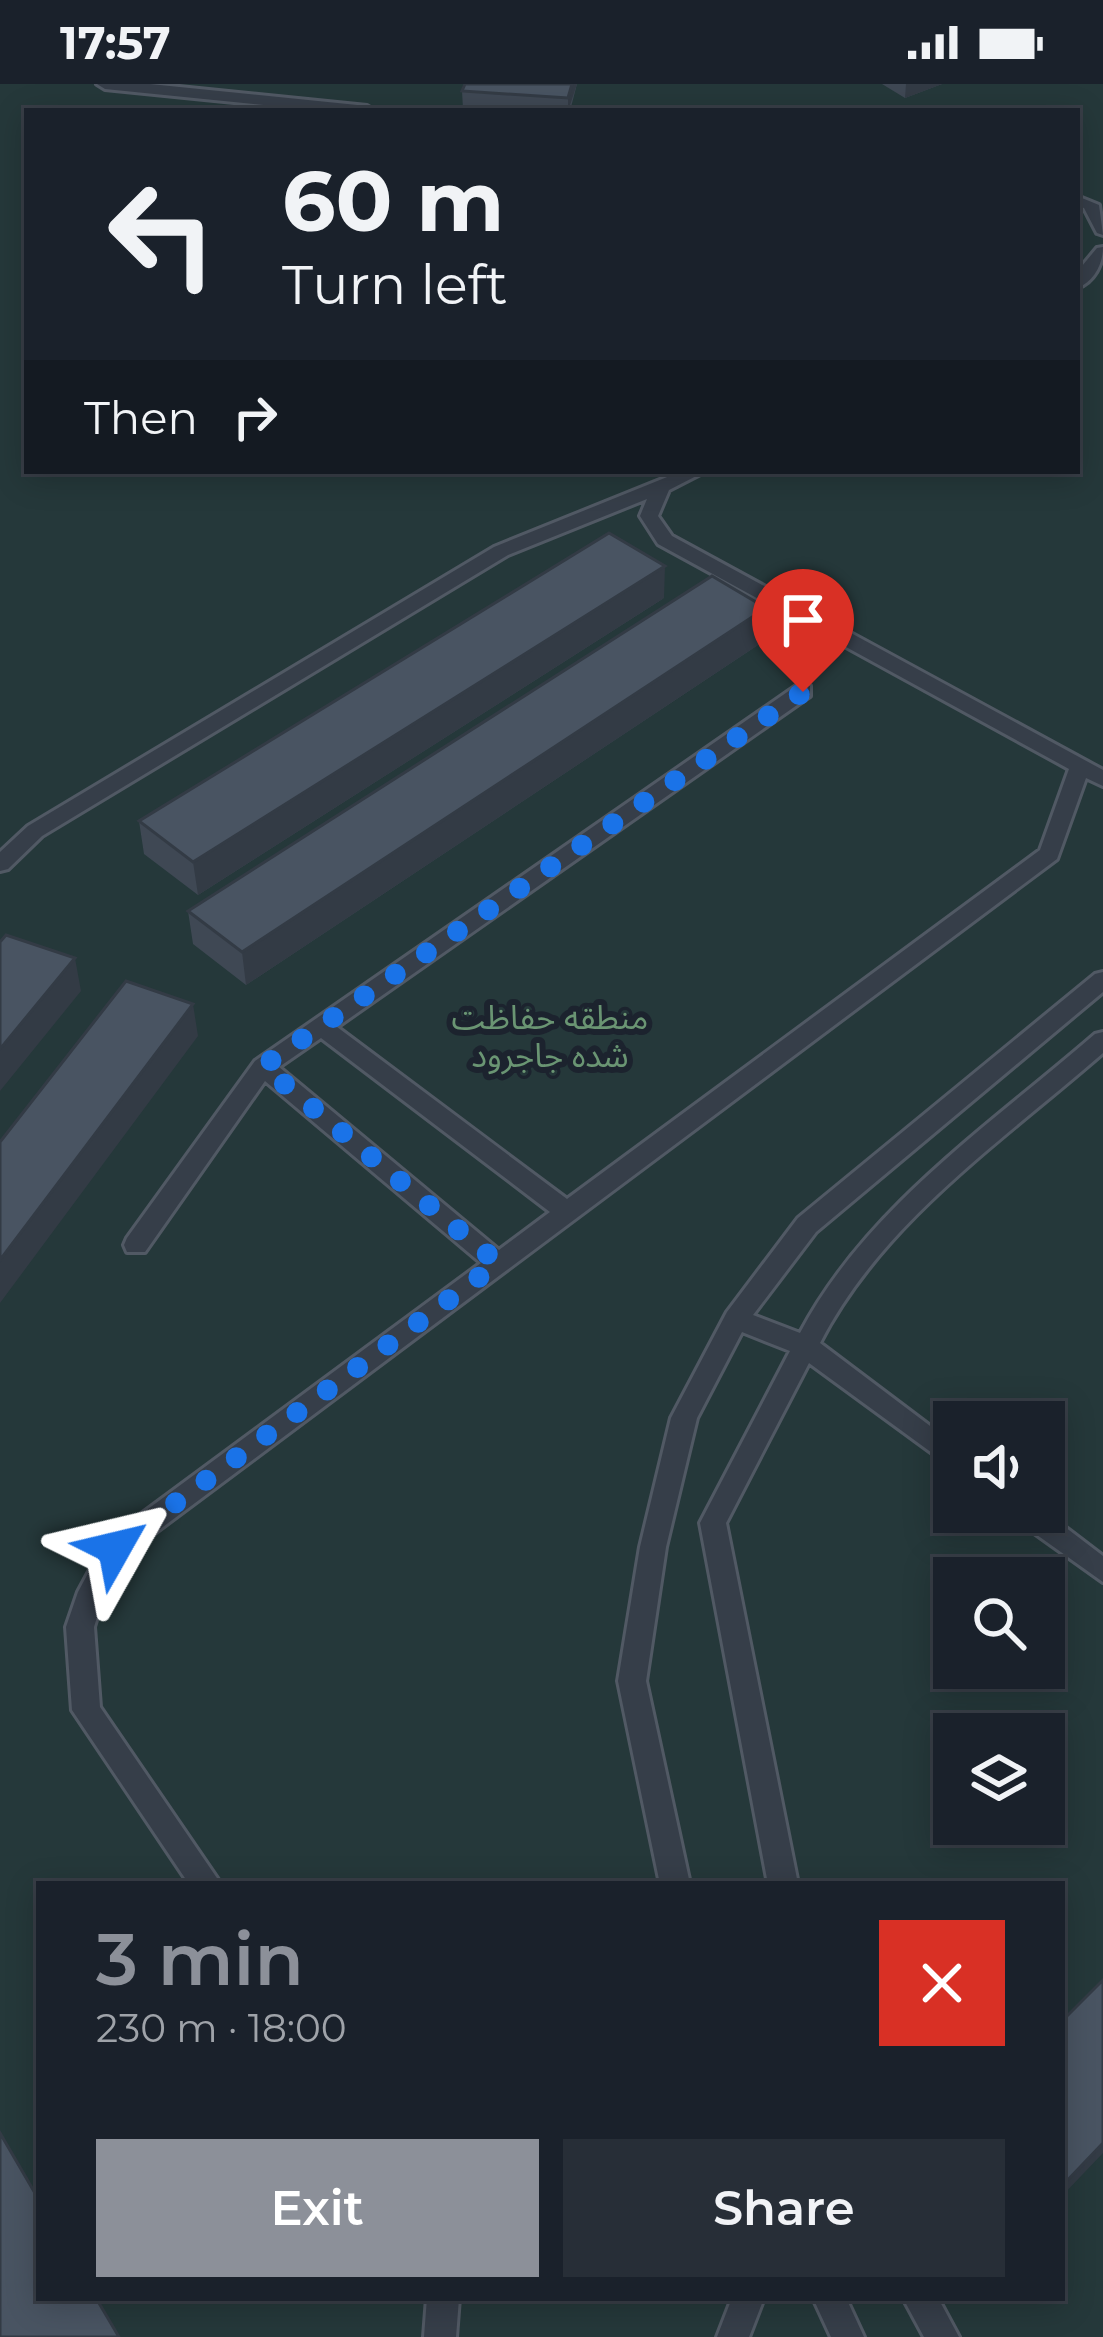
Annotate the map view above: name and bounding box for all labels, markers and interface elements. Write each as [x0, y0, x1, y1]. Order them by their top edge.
text: 17:57 [60, 15, 171, 70]
text: 60 m [282, 150, 504, 252]
icon: left [84, 156, 240, 312]
text: Turn left [282, 252, 508, 318]
icon: right [222, 384, 288, 450]
text: Then [84, 390, 198, 445]
pin [752, 569, 854, 692]
icon: arrive [770, 587, 836, 653]
park label: منطقه حفاظت شده جاجرود [452, 997, 648, 1075]
map controls [933, 1401, 1065, 1845]
button: sound [933, 1401, 1065, 1533]
position arrow [52, 1485, 178, 1611]
button: search [933, 1557, 1065, 1689]
button: layers [933, 1713, 1065, 1845]
text: 3 min [96, 1915, 304, 2003]
button: close [879, 1920, 1005, 2046]
text: 230 m · 18:00 [96, 2004, 347, 2052]
button: Exit [96, 2139, 539, 2277]
button: Share [563, 2139, 1005, 2277]

